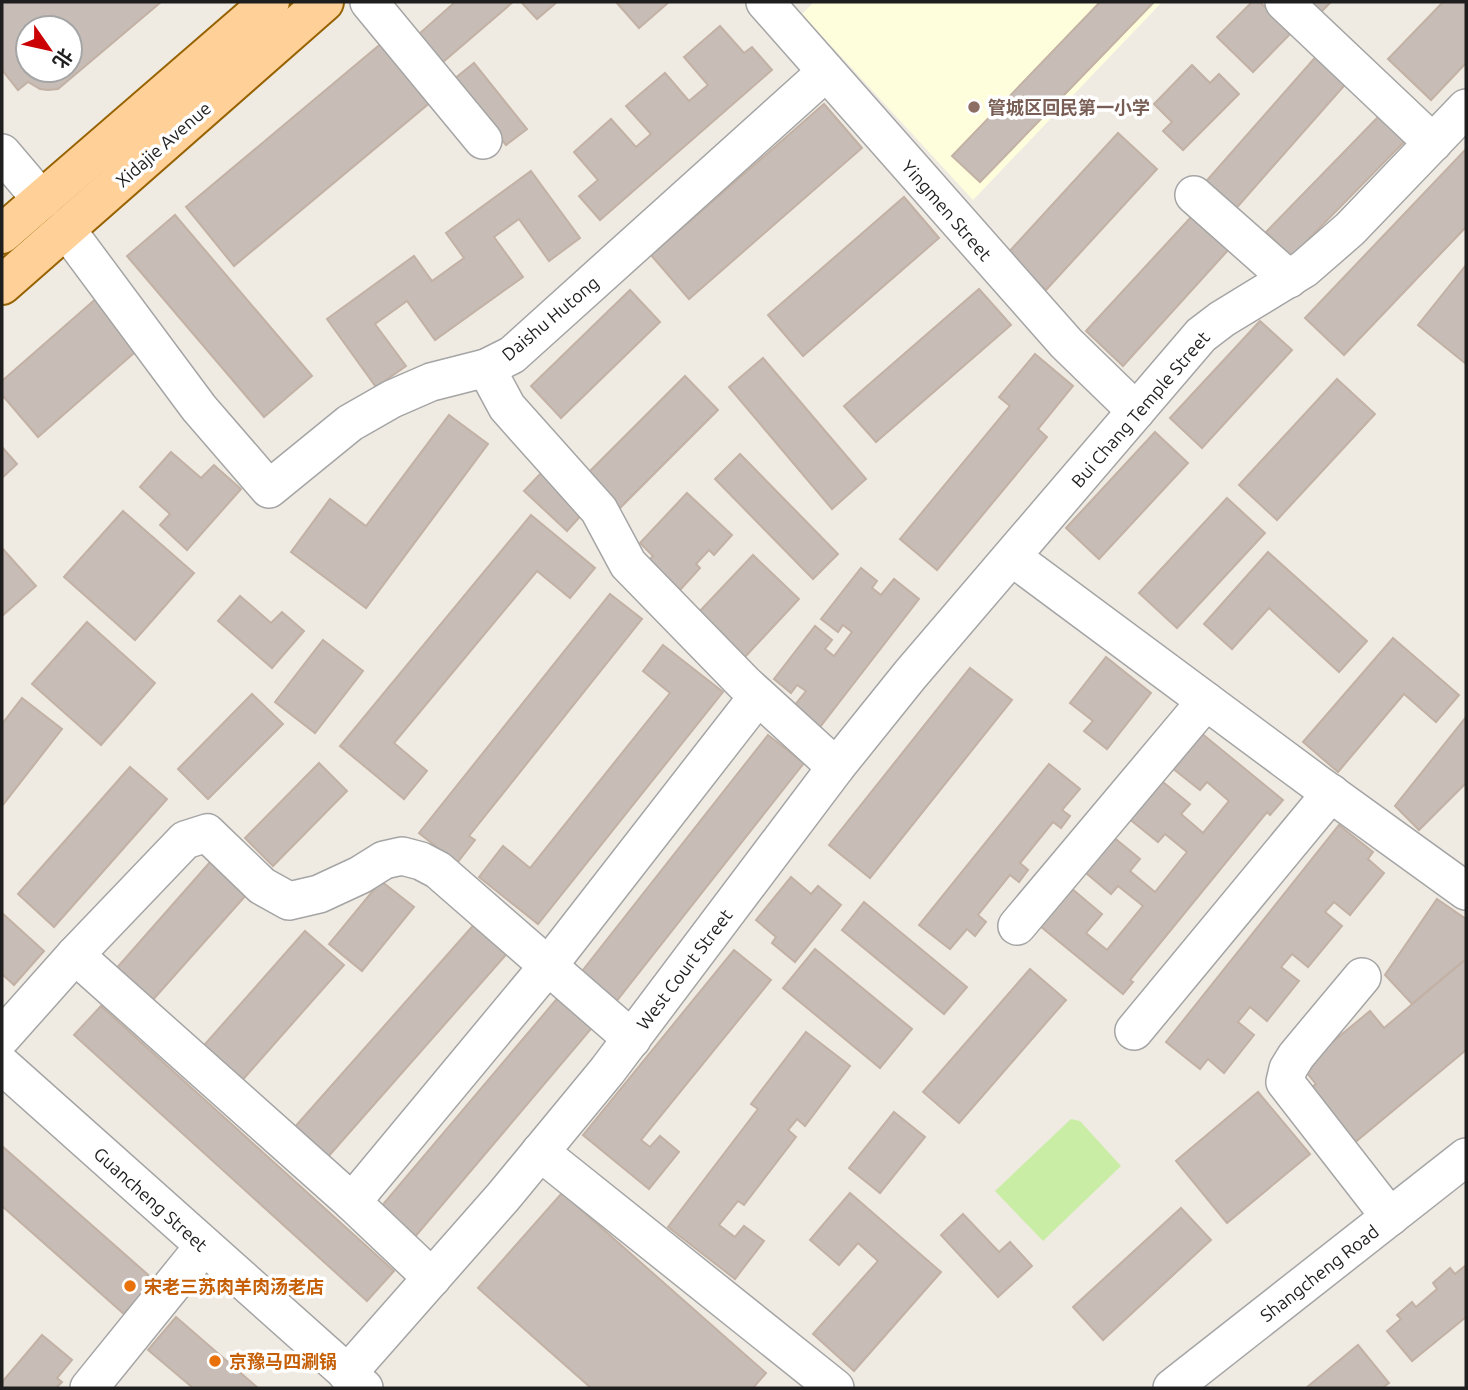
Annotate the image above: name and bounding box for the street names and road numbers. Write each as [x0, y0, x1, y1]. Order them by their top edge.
street label: Xidajie Avenue [112, 98, 214, 190]
street label: Yingmen Street [898, 156, 996, 264]
street label: Daishu Hutong [498, 272, 602, 364]
street label: Bui Chang Temple Street [1067, 327, 1213, 491]
street label: West Court Street [632, 905, 736, 1033]
street label: Guancheng Street [90, 1143, 212, 1255]
street label: Shangcheng Road [1256, 1221, 1382, 1325]

